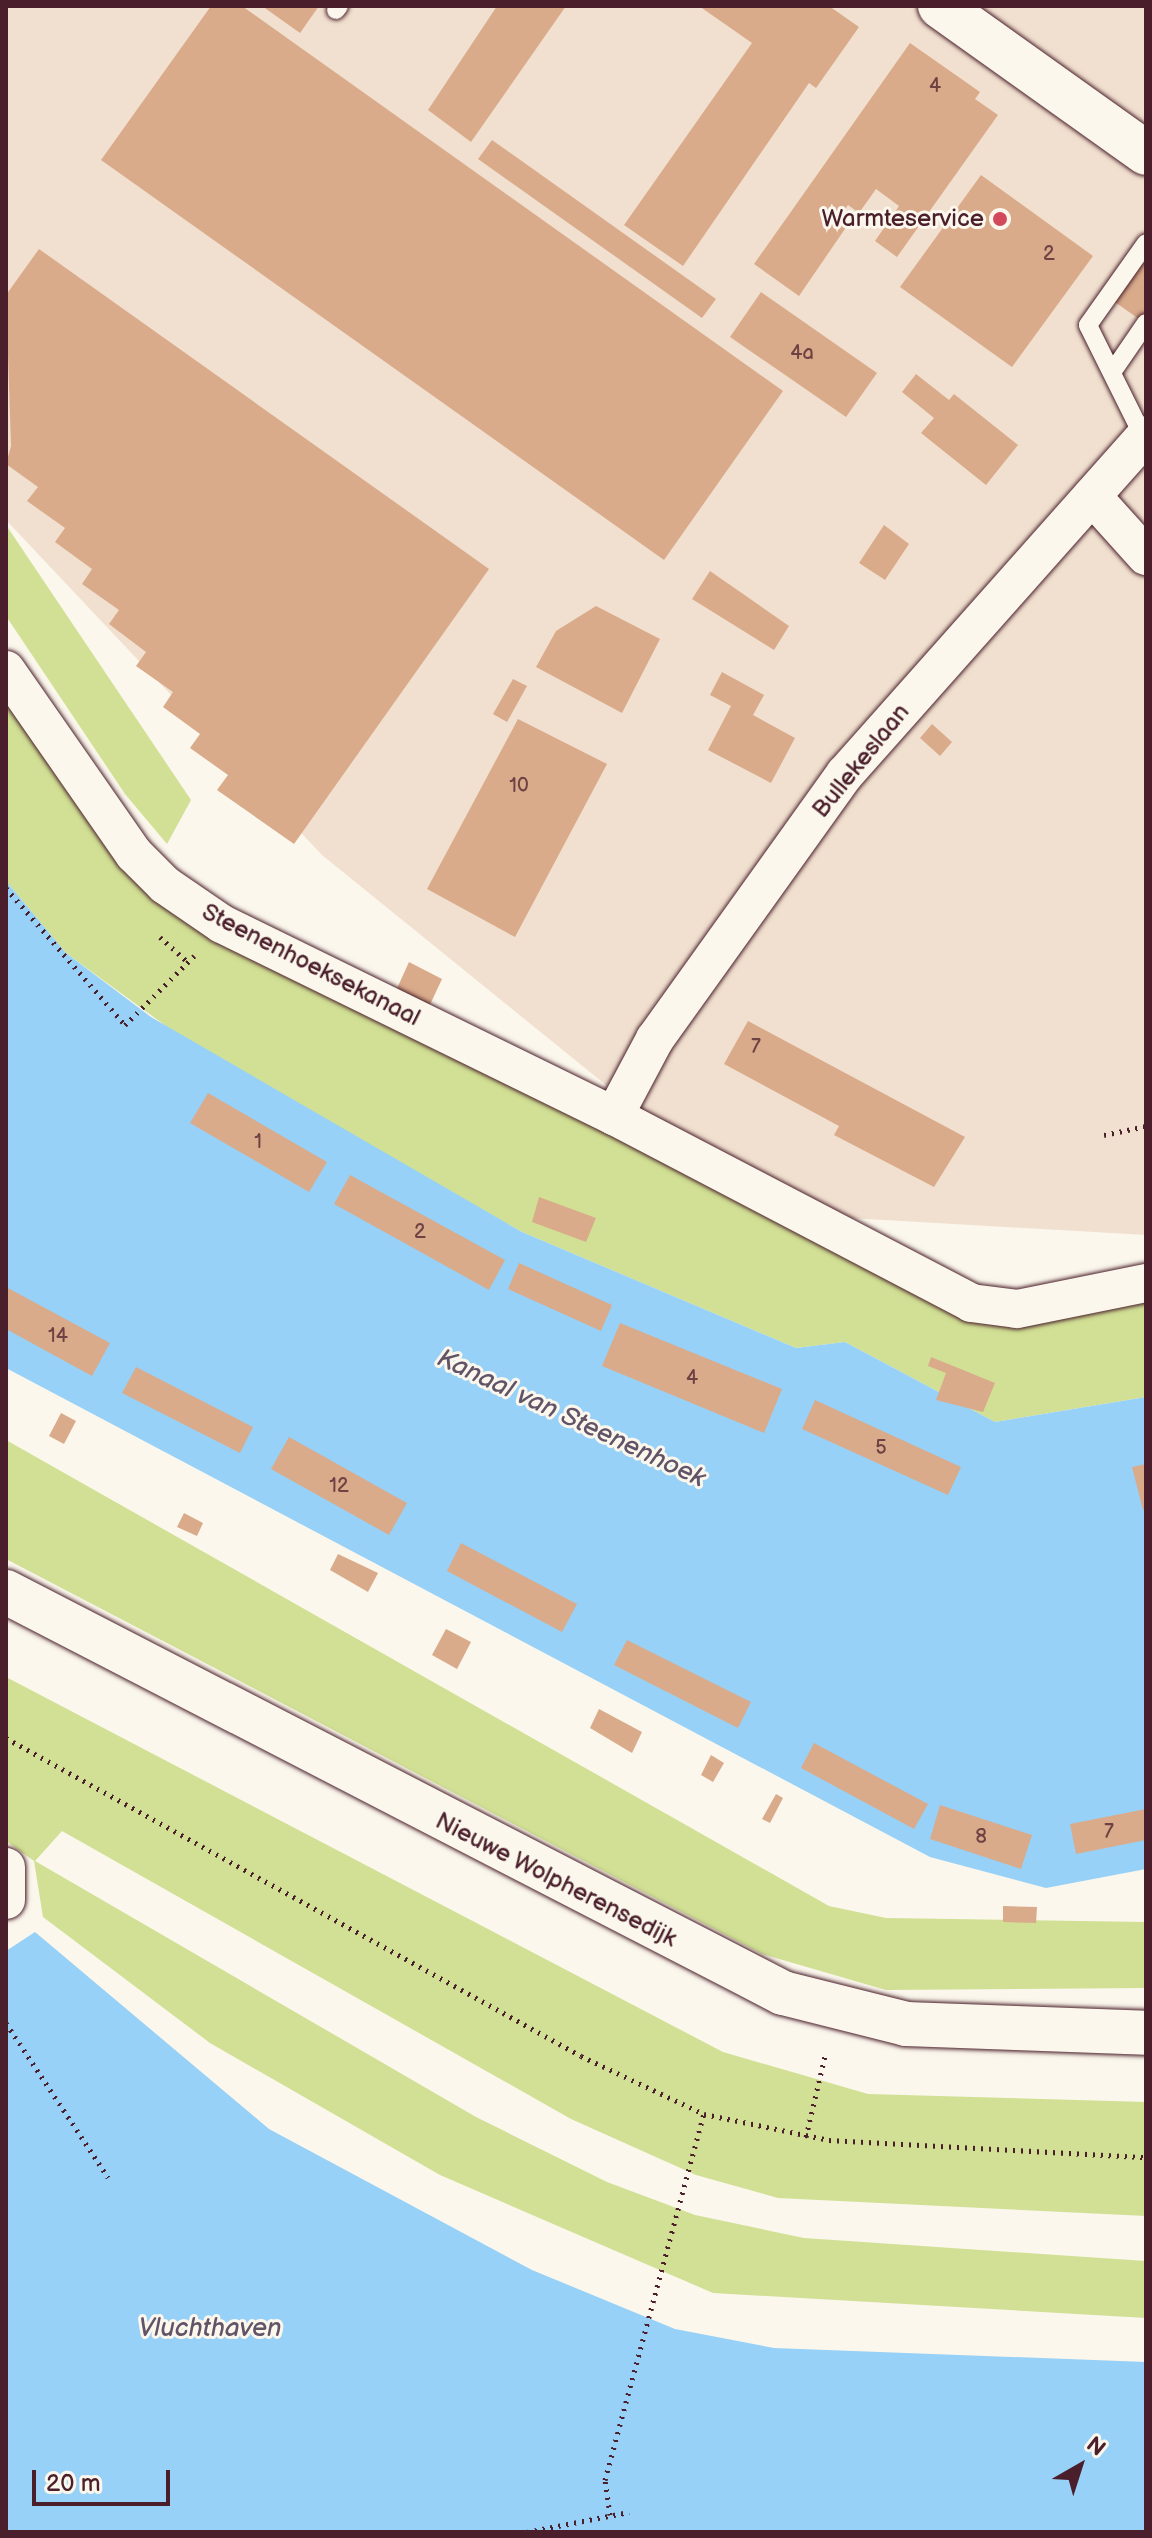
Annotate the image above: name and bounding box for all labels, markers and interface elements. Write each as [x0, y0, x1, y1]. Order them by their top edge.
house number: 4 [929, 74, 941, 98]
place label: Warmteservice [822, 205, 984, 233]
marker: Warmteservice [991, 210, 1009, 228]
house number: 2 [1043, 242, 1055, 266]
house number: 4a [790, 341, 814, 365]
street label: Bullekeslaan [806, 698, 916, 824]
house number: 10 [509, 774, 529, 798]
street label: Steenenhoeksekanaal [197, 897, 425, 1033]
house number: 7 [751, 1035, 761, 1059]
house number: 1 [254, 1130, 262, 1154]
house number: 2 [414, 1220, 426, 1244]
house number: 14 [48, 1324, 68, 1348]
water label: Kanaal van Steenenhoek [432, 1343, 710, 1495]
house number: 4 [686, 1366, 698, 1390]
house number: 5 [875, 1436, 887, 1460]
house number: 12 [329, 1474, 349, 1498]
street label: Nieuwe Wolpherensedijk [430, 1806, 682, 1954]
house number: 7 [1104, 1820, 1114, 1844]
house number: 8 [975, 1825, 987, 1849]
water label: Vluchthaven [138, 2313, 282, 2345]
north arrow [1040, 2426, 1120, 2506]
text: N [1080, 2431, 1110, 2463]
scale bar [36, 2454, 174, 2504]
text: 20 m [46, 2469, 101, 2498]

